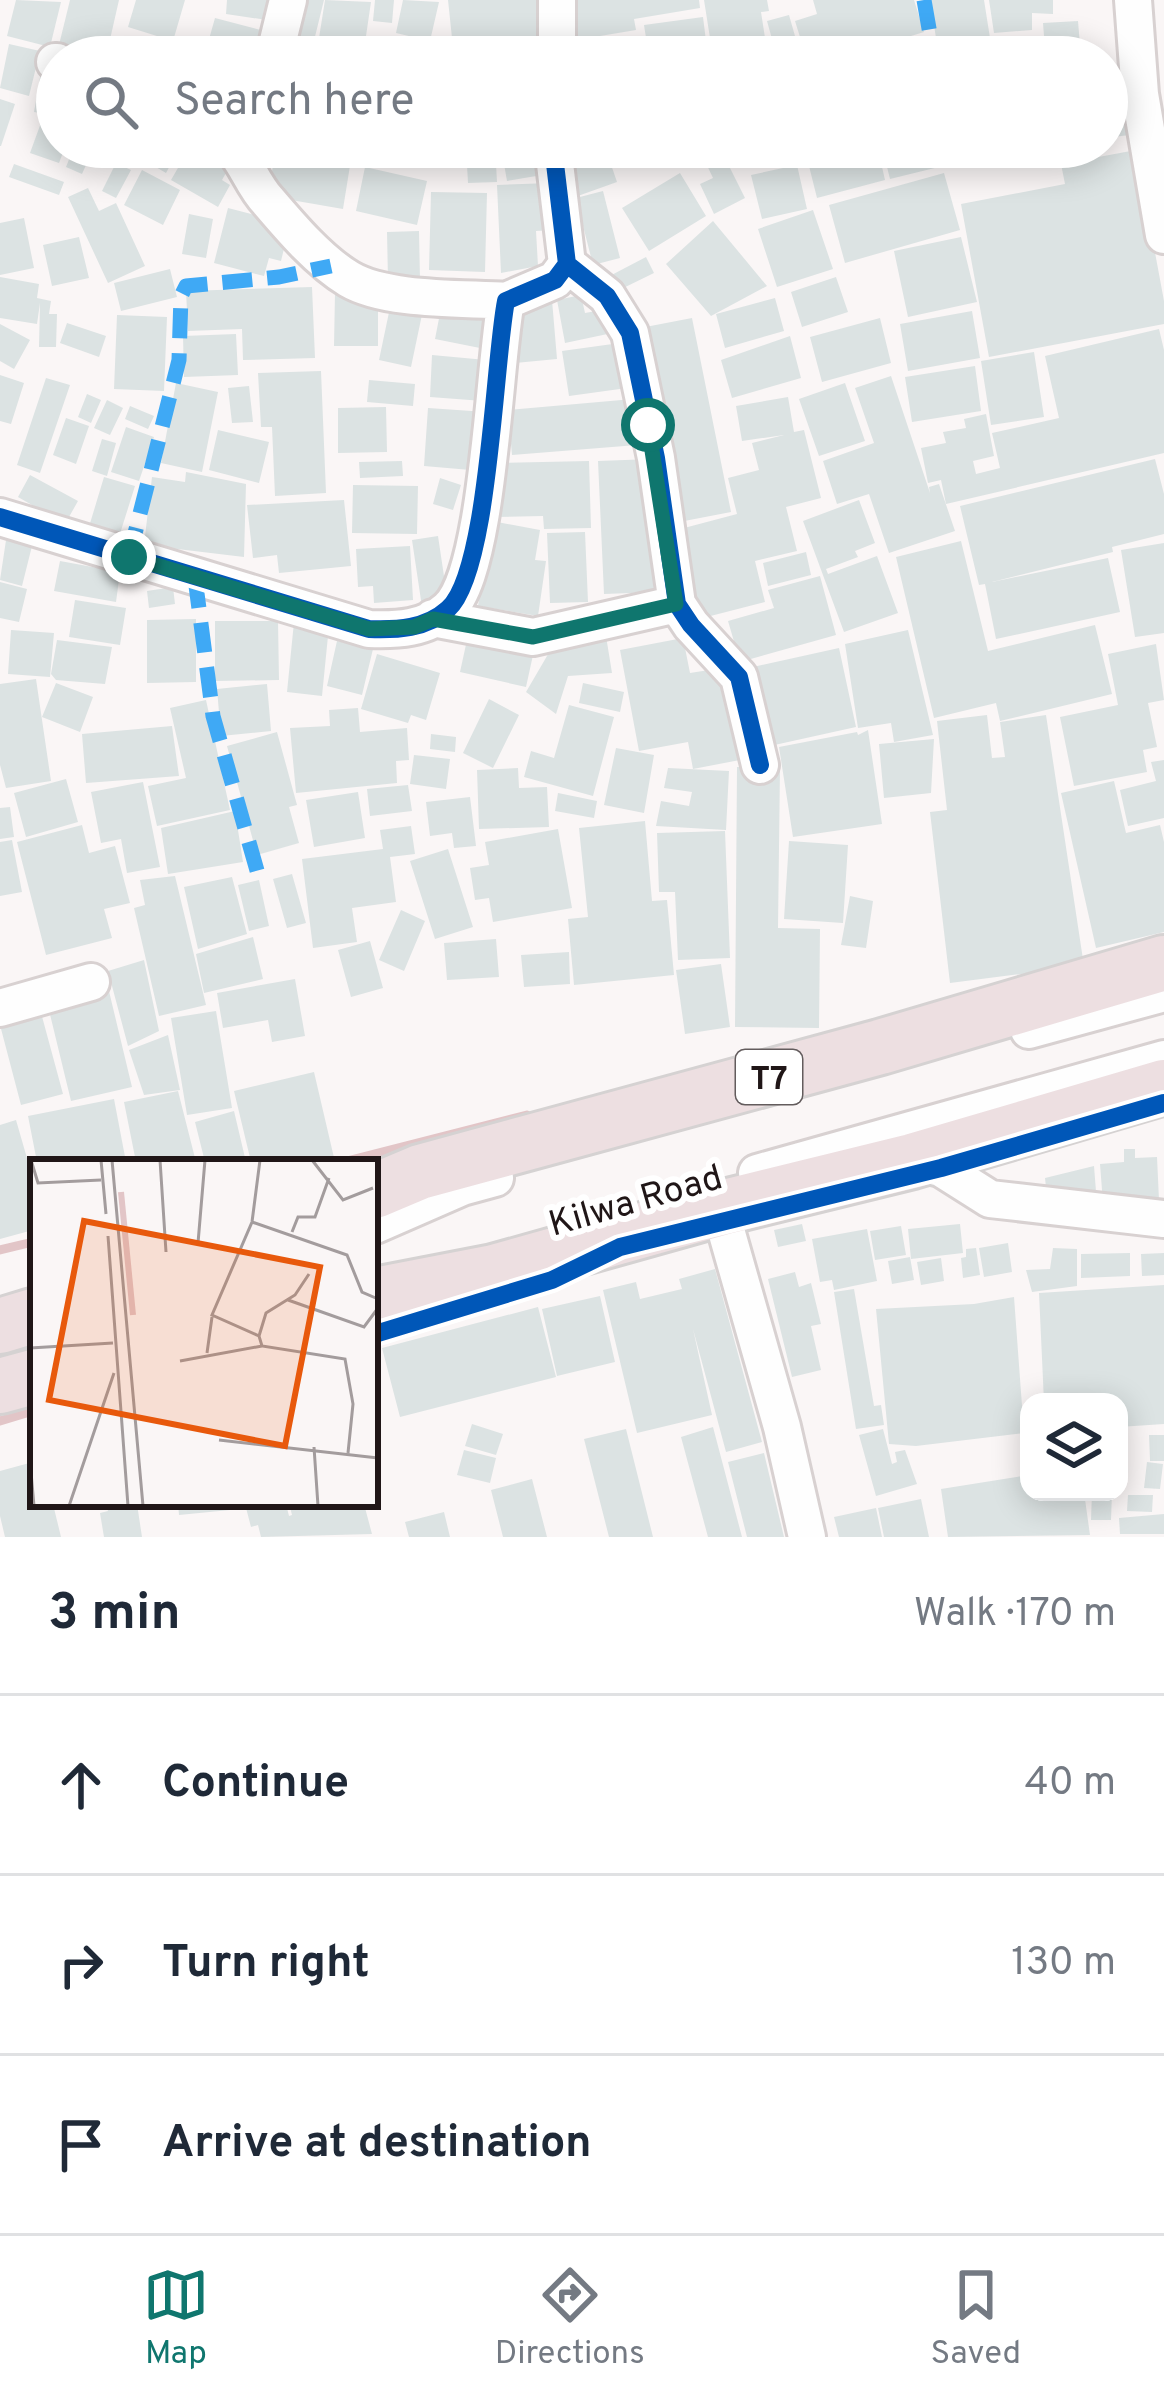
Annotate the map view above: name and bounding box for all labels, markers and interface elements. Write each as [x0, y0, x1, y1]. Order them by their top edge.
search box [36, 36, 1128, 168]
icon: search [78, 69, 144, 135]
text: Search here [174, 74, 414, 131]
route start [621, 398, 675, 452]
route end [102, 530, 156, 584]
road number: T7 [736, 1050, 802, 1104]
street label: Kilwa Road [544, 1156, 728, 1250]
inset map [30, 1159, 378, 1507]
map controls [1020, 1393, 1128, 1501]
button: layers [1020, 1393, 1128, 1501]
text: 3 min [48, 1583, 181, 1648]
text: Walk · 170 m [914, 1591, 1116, 1640]
icon: ahead [48, 1752, 114, 1818]
text: Continue [162, 1756, 349, 1813]
text: 40 m [1025, 1760, 1116, 1809]
icon: right [48, 1932, 114, 1998]
text: Turn right [162, 1936, 370, 1993]
text: 130 m [1011, 1940, 1116, 1989]
icon: arrive [48, 2112, 114, 2178]
text: Arrive at destination [162, 2116, 592, 2173]
tab: Map [143, 2262, 209, 2376]
tab: Directions [495, 2262, 645, 2376]
tab: Saved [930, 2262, 1021, 2376]

